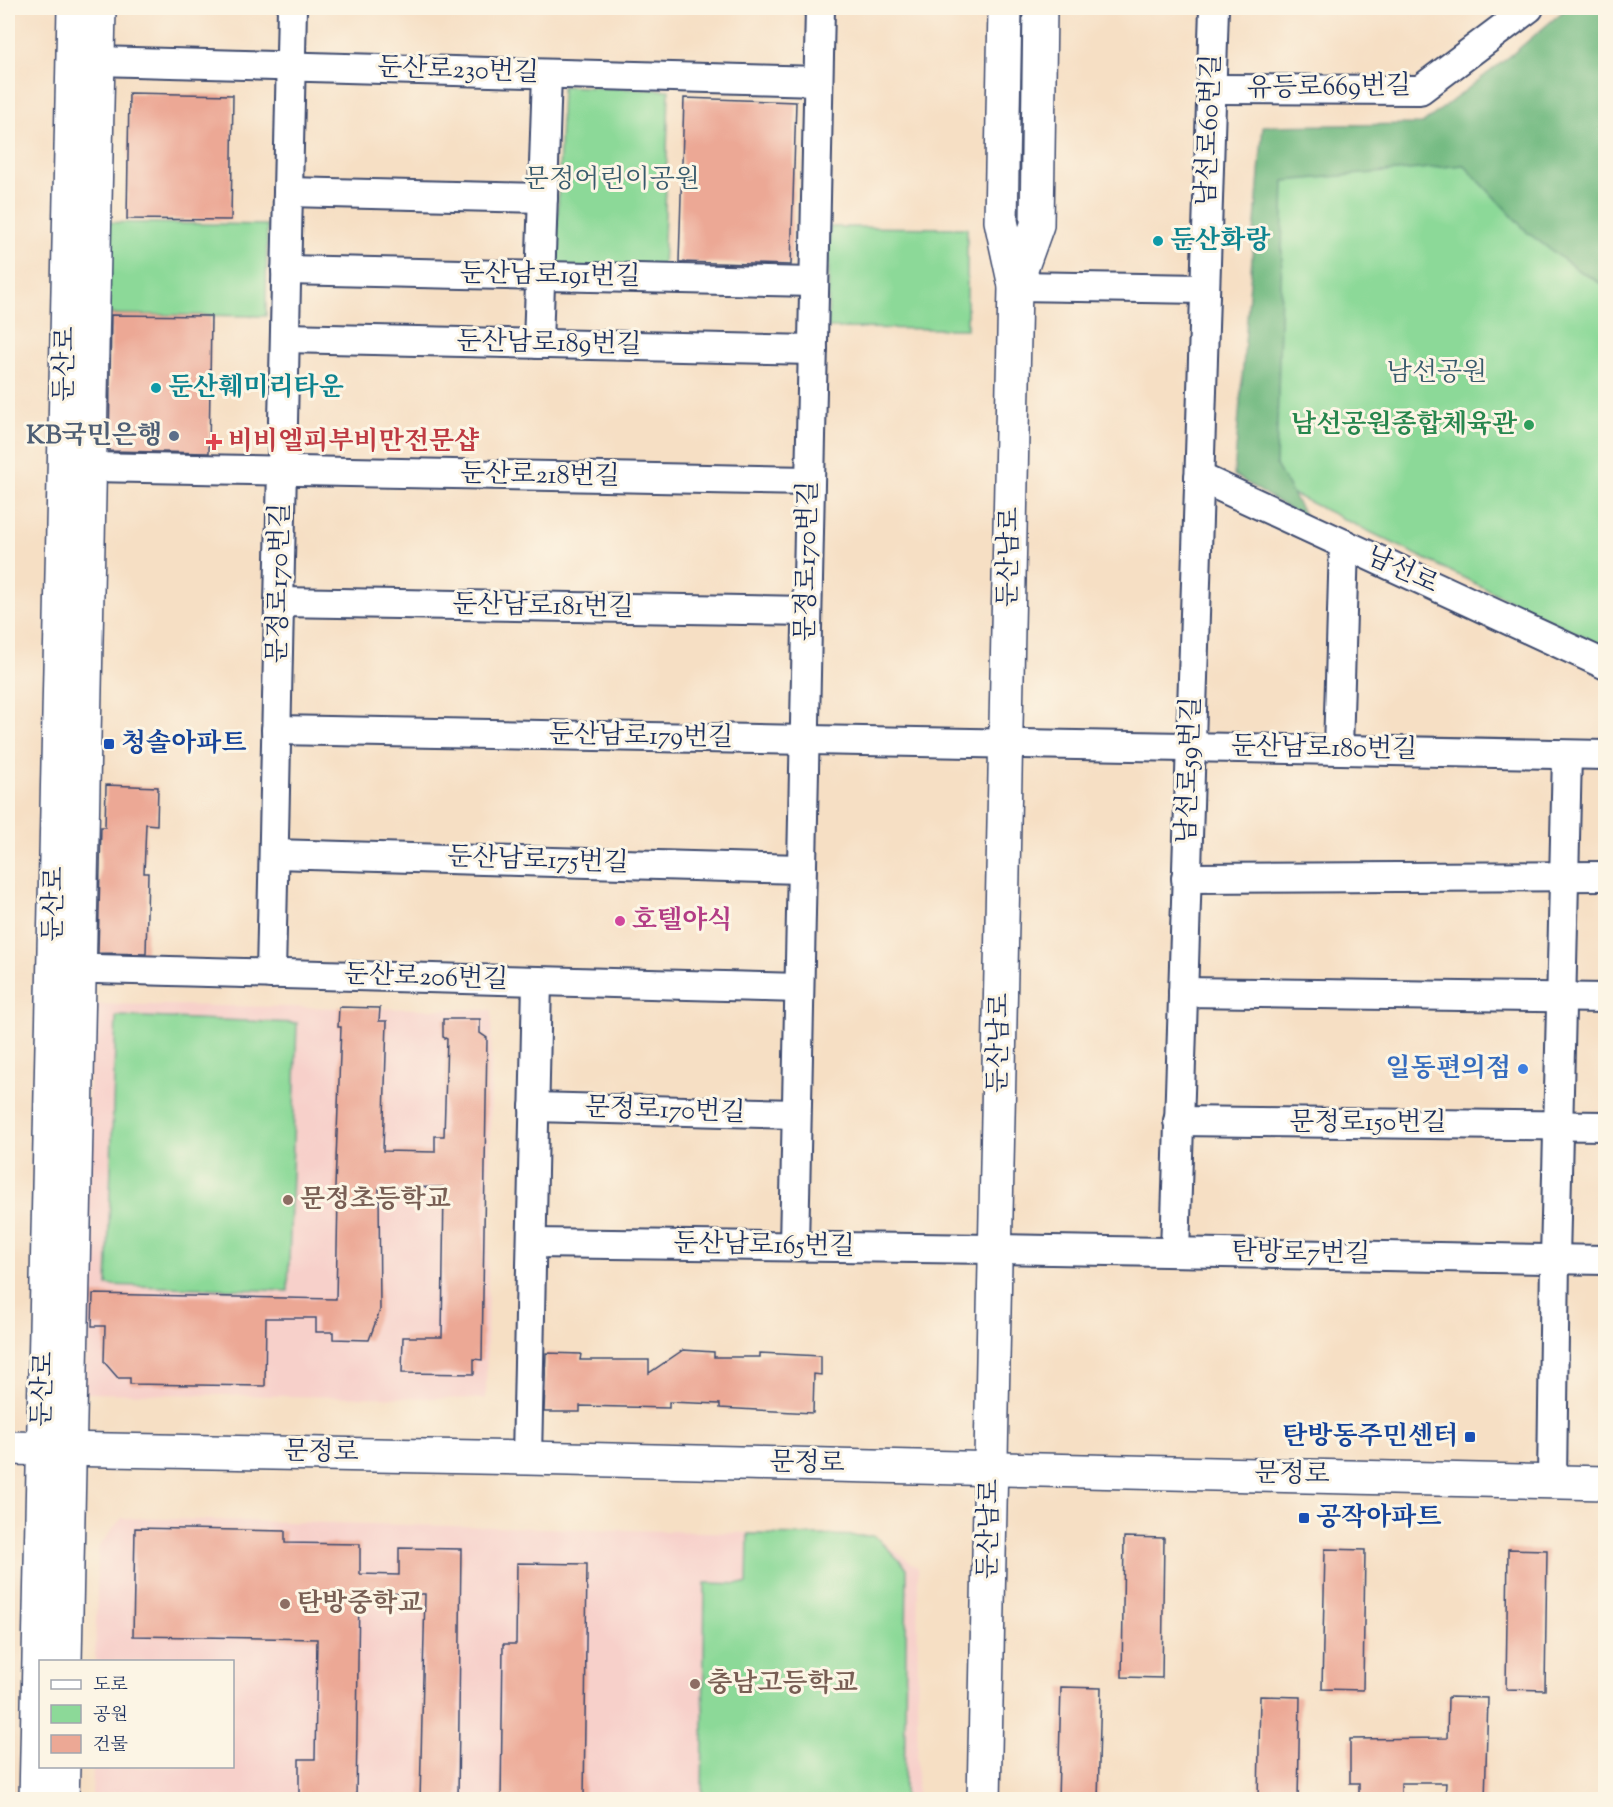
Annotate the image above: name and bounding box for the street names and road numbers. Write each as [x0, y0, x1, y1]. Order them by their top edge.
street label: 둔산로230번길 [377, 50, 539, 92]
street label: 남선로60번길 [1189, 53, 1231, 207]
street label: 유등로669번길 [1247, 68, 1411, 108]
street label: 둔산남로191번길 [459, 256, 641, 296]
street label: 둔산남로189번길 [456, 324, 642, 364]
street label: 둔산로 [47, 326, 85, 402]
street label: 둔산로218번길 [460, 456, 620, 496]
street label: 문정로170번길 [788, 480, 828, 642]
street label: 문정로170번길 [260, 502, 300, 664]
street label: 둔산남로 [991, 506, 1029, 608]
street label: 남선로 [1360, 538, 1444, 604]
street label: 둔산남로181번길 [452, 587, 634, 627]
street label: 남선로59번길 [1169, 696, 1211, 844]
street label: 둔산남로179번길 [548, 717, 734, 757]
street label: 둔산남로180번길 [1231, 729, 1417, 769]
street label: 둔산남로175번길 [447, 839, 629, 883]
street label: 둔산로 [36, 866, 74, 942]
street label: 둔산로206번길 [343, 957, 509, 999]
street label: 둔산남로 [981, 992, 1019, 1094]
street label: 문정로170번길 [584, 1090, 746, 1132]
street label: 문정로150번길 [1289, 1105, 1447, 1142]
street label: 둔산남로165번길 [673, 1226, 855, 1266]
street label: 탄방로7번길 [1231, 1234, 1371, 1274]
street label: 둔산로 [24, 1351, 64, 1427]
street label: 문정로 [283, 1434, 359, 1472]
street label: 문정로 [769, 1445, 845, 1483]
street label: 문정로 [1254, 1456, 1330, 1494]
street label: 둔산남로 [971, 1478, 1009, 1580]

